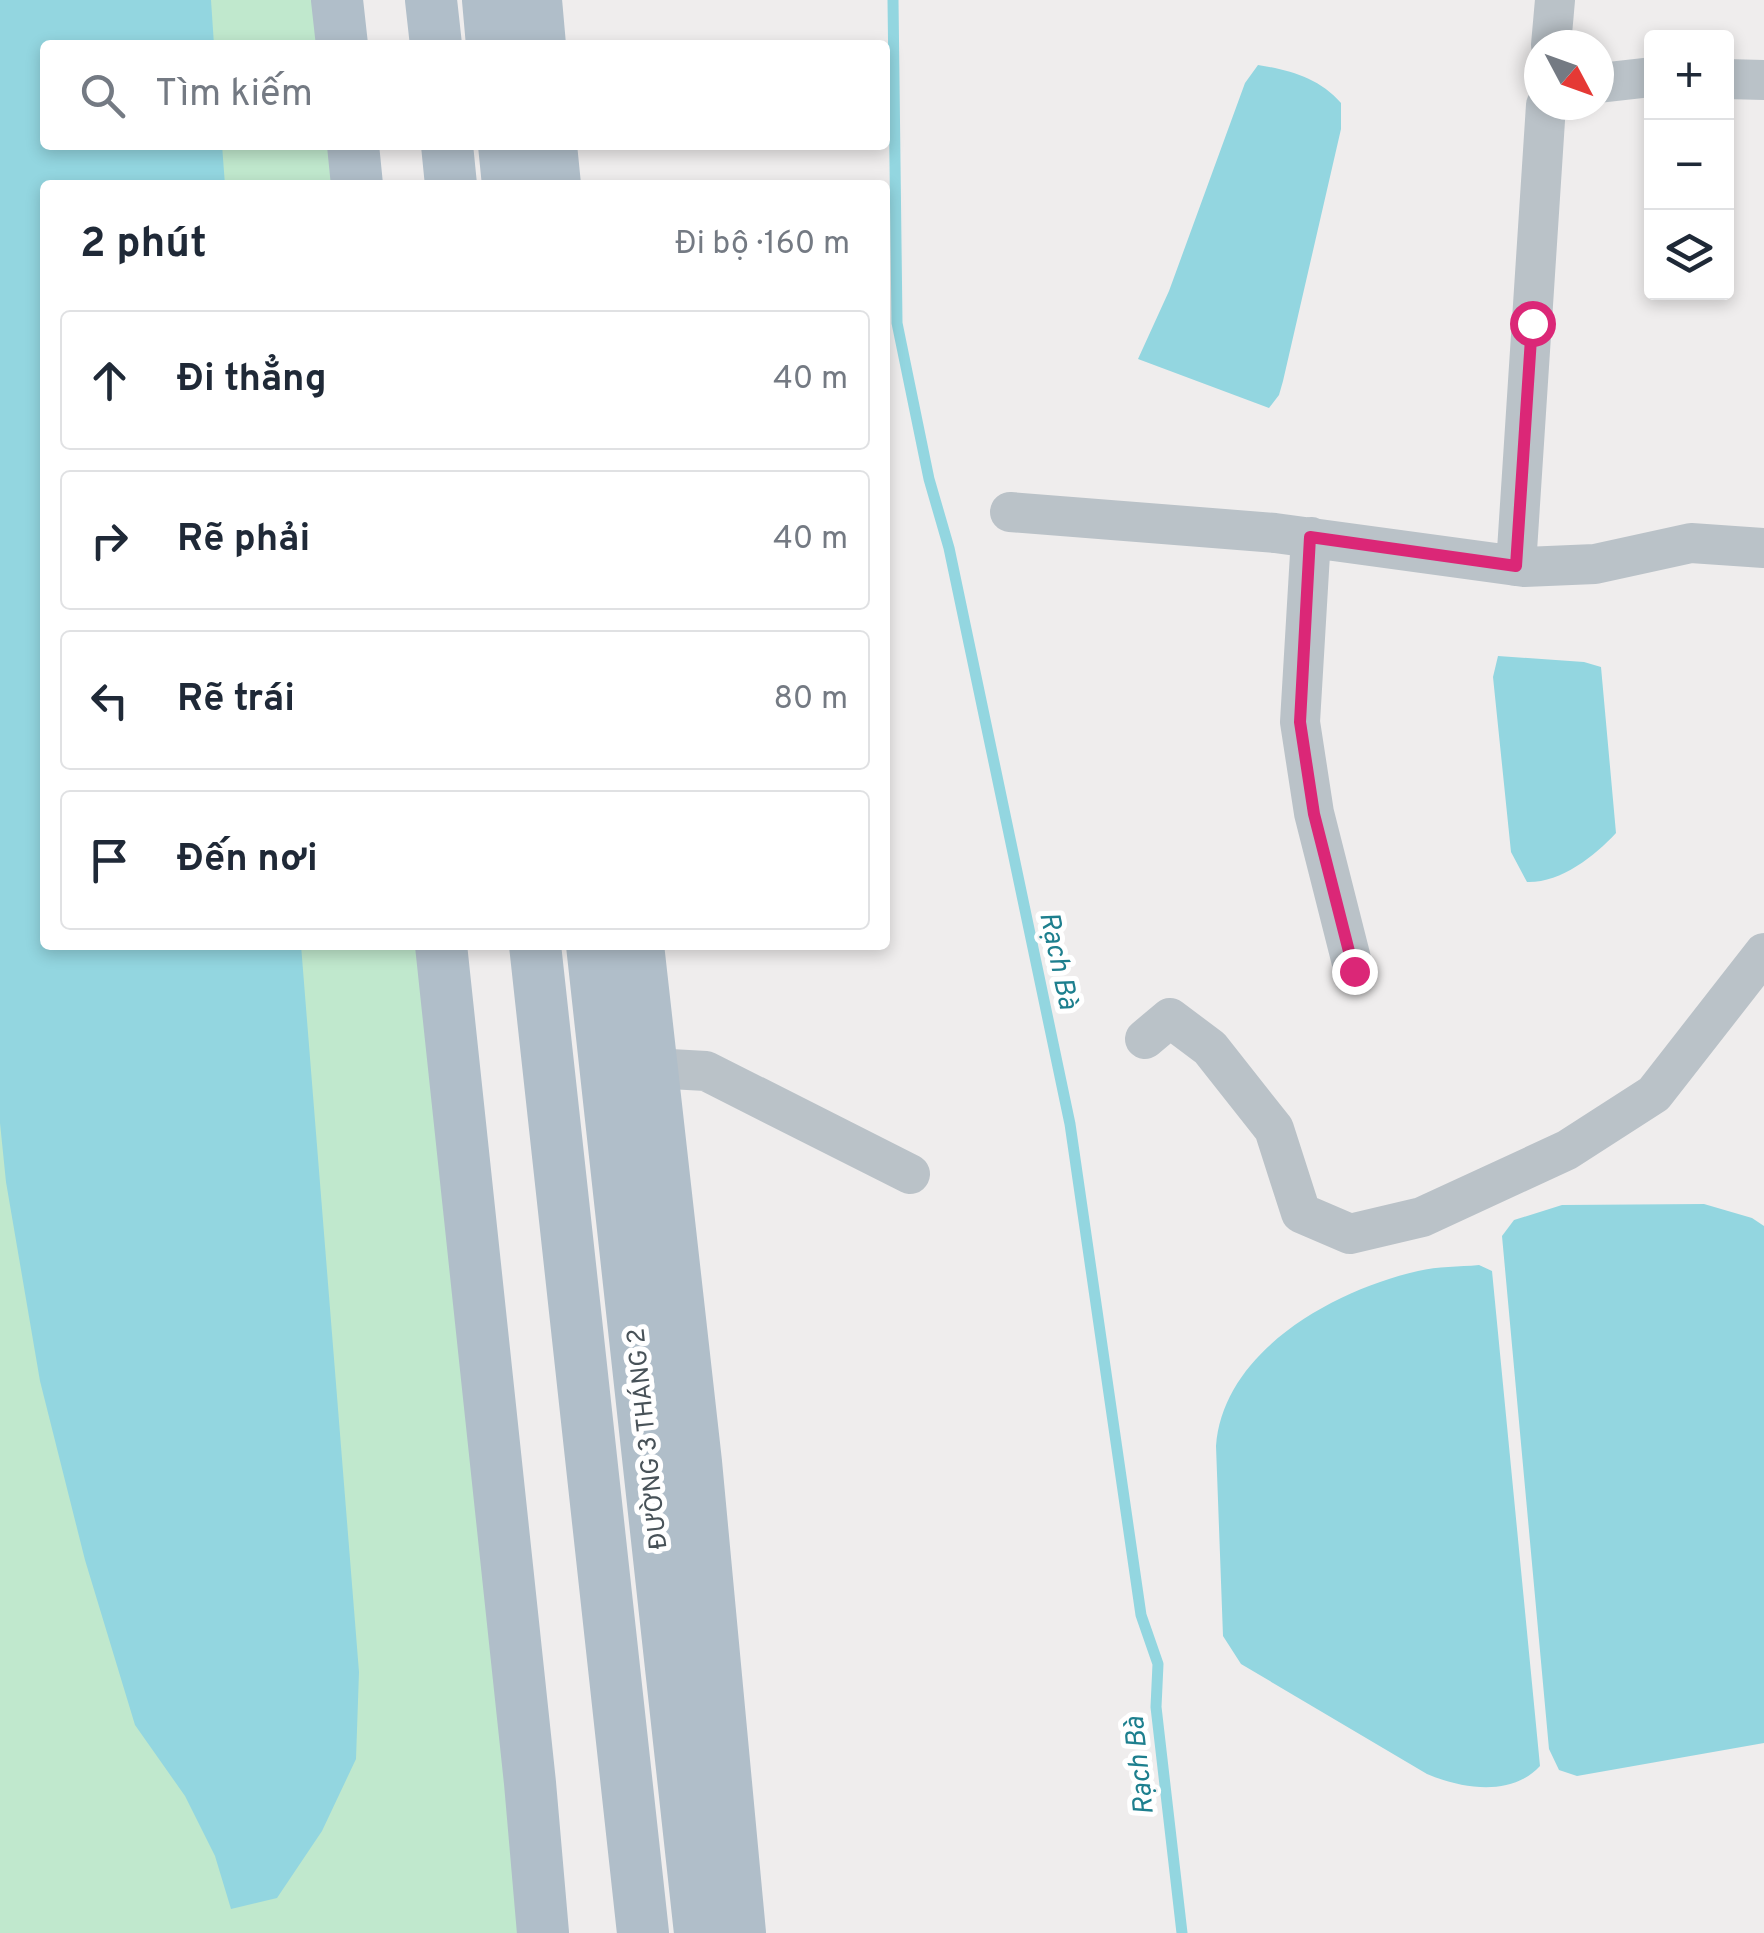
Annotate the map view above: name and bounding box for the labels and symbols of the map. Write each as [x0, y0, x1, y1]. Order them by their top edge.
north arrow [1524, 30, 1614, 120]
route start [1510, 301, 1556, 347]
water label: Rạch Bà [1029, 908, 1085, 1013]
route end [1332, 949, 1378, 995]
street label: ĐƯỜNG 3 THÁNG 2 [620, 1326, 677, 1551]
water label: Rạch Bà [1118, 1714, 1164, 1817]

